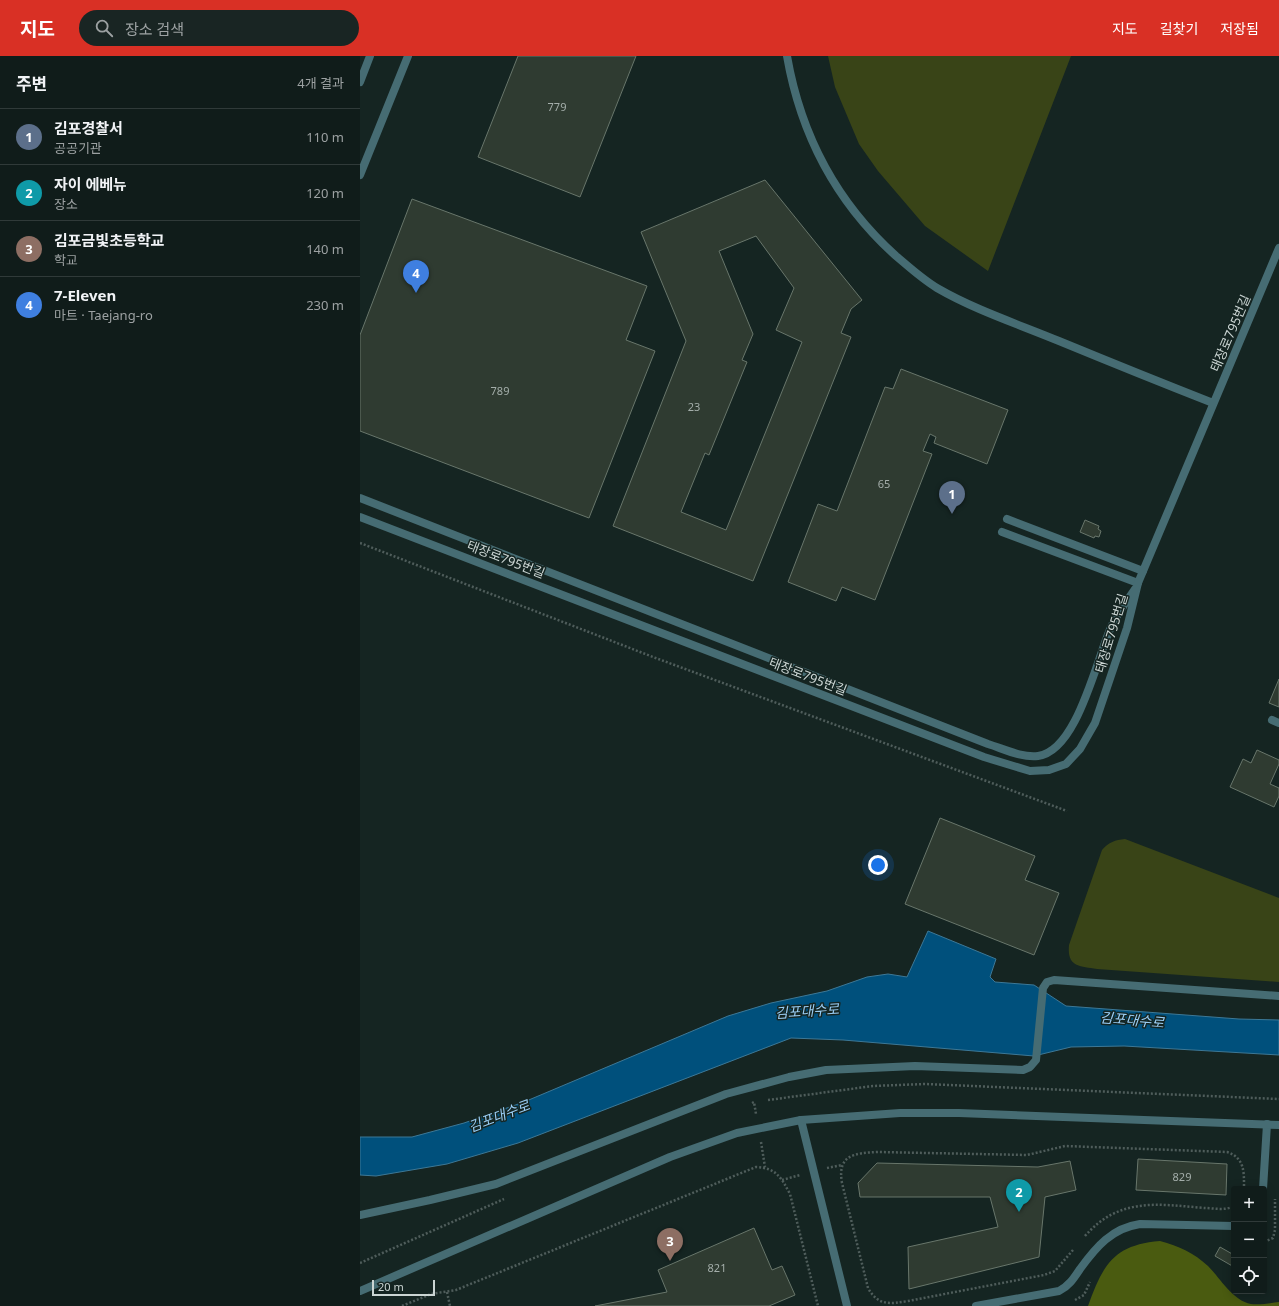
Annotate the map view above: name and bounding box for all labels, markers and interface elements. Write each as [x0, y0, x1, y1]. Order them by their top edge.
search box [79, 10, 359, 46]
text: 지도 [20, 16, 55, 42]
icon: search [93, 17, 115, 39]
text: 장소 검색 [125, 19, 184, 39]
text: 지도 [1112, 19, 1138, 38]
text: 길찾기 [1160, 19, 1198, 38]
text: 저장됨 [1220, 19, 1259, 38]
text: 주변 [16, 72, 47, 95]
text: 4개 결과 [297, 74, 344, 92]
house number: 779 [548, 99, 566, 114]
text: 김포경찰서 [54, 118, 123, 138]
text: 1 [25, 128, 33, 146]
text: 110 m [306, 128, 344, 146]
text: 공공기관 [54, 139, 102, 157]
text: 자이 에베뉴 [54, 174, 127, 194]
text: 2 [25, 184, 33, 202]
text: 120 m [306, 184, 344, 202]
text: 장소 [54, 195, 78, 213]
text: 김포금빛초등학교 [54, 230, 164, 250]
text: 3 [25, 240, 33, 258]
text: 140 m [306, 240, 344, 258]
text: 학교 [54, 251, 78, 269]
pin: 4 [403, 260, 429, 293]
text: 7-Eleven [54, 285, 116, 305]
street label: 태장로795번길 [1206, 292, 1254, 374]
text: 4 [25, 296, 33, 314]
text: 230 m [306, 296, 344, 314]
text: 마트 · Taejang-ro [54, 306, 153, 324]
house number: 789 [491, 383, 509, 398]
house number: 23 [688, 399, 700, 414]
house number: 65 [878, 476, 890, 491]
pin: 1 [939, 481, 965, 514]
street label: 태장로795번길 [464, 536, 548, 582]
street label: 태장로795번길 [1090, 591, 1132, 675]
street label: 태장로795번길 [766, 653, 850, 699]
your location [868, 855, 888, 875]
water label: 김포대수로 [774, 999, 841, 1022]
water label: 김포대수로 [1099, 1007, 1166, 1032]
water label: 김포대수로 [465, 1095, 533, 1136]
house number: 829 [1173, 1169, 1191, 1184]
pin: 2 [1006, 1179, 1032, 1212]
map controls [1231, 1186, 1267, 1294]
button: + [1231, 1186, 1267, 1222]
button: − [1231, 1222, 1267, 1258]
pin: 3 [657, 1228, 683, 1261]
button: locate [1231, 1258, 1267, 1294]
house number: 821 [708, 1260, 726, 1275]
scale bar [372, 1278, 435, 1297]
text: 20 m [378, 1279, 404, 1294]

